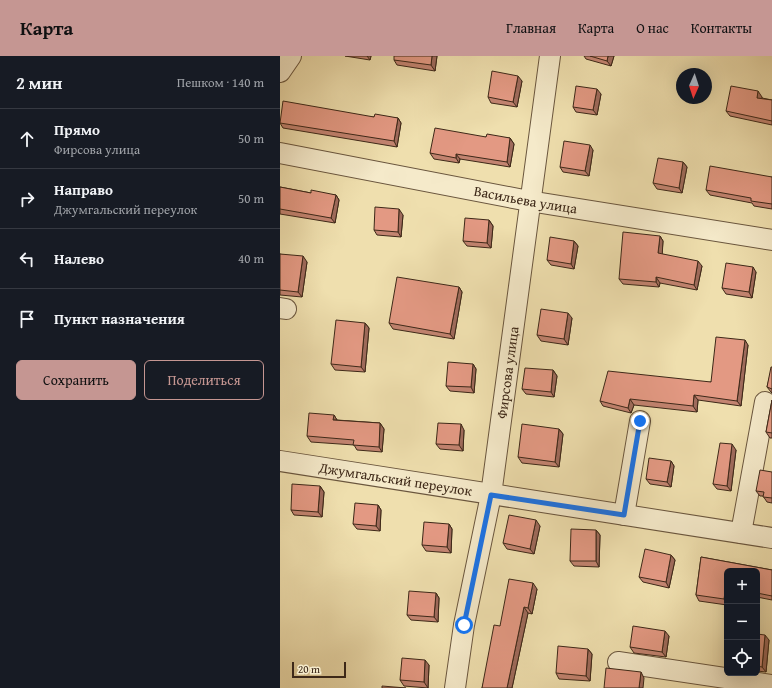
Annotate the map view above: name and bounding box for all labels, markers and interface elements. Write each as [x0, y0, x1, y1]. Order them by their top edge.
text: Карта [20, 14, 73, 42]
text: Главная [506, 18, 556, 38]
text: Карта [578, 18, 614, 38]
text: О нас [636, 18, 669, 38]
text: Контакты [691, 18, 752, 38]
north arrow [676, 68, 712, 104]
text: 2 мин [16, 70, 62, 95]
text: Пешком · 140 m [177, 73, 264, 92]
text: Прямо [54, 119, 100, 140]
icon: ahead [16, 128, 38, 150]
text: 50 m [238, 129, 264, 148]
text: Фирсова улица [54, 140, 140, 159]
text: Направо [54, 179, 113, 200]
street label: Васильева улица [472, 181, 579, 219]
icon: right [16, 188, 38, 210]
text: 50 m [238, 189, 264, 208]
text: Джумгальский переулок [54, 200, 197, 219]
icon: left [16, 248, 38, 270]
text: Налево [54, 248, 104, 269]
text: 40 m [238, 249, 264, 268]
icon: arrive [16, 308, 38, 330]
text: Пункт назначения [54, 308, 185, 329]
street label: Фирсова улица [491, 325, 524, 420]
button: Сохранить [16, 360, 136, 400]
button: Поделиться [144, 360, 264, 400]
route end [631, 412, 649, 430]
street label: Джумгальский переулок [317, 457, 474, 501]
map controls [724, 568, 760, 676]
button: + [724, 568, 760, 604]
button: − [724, 604, 760, 640]
route start [455, 616, 473, 634]
button: locate [724, 640, 760, 676]
scale bar [292, 660, 346, 679]
text: 20 m [298, 661, 320, 677]

